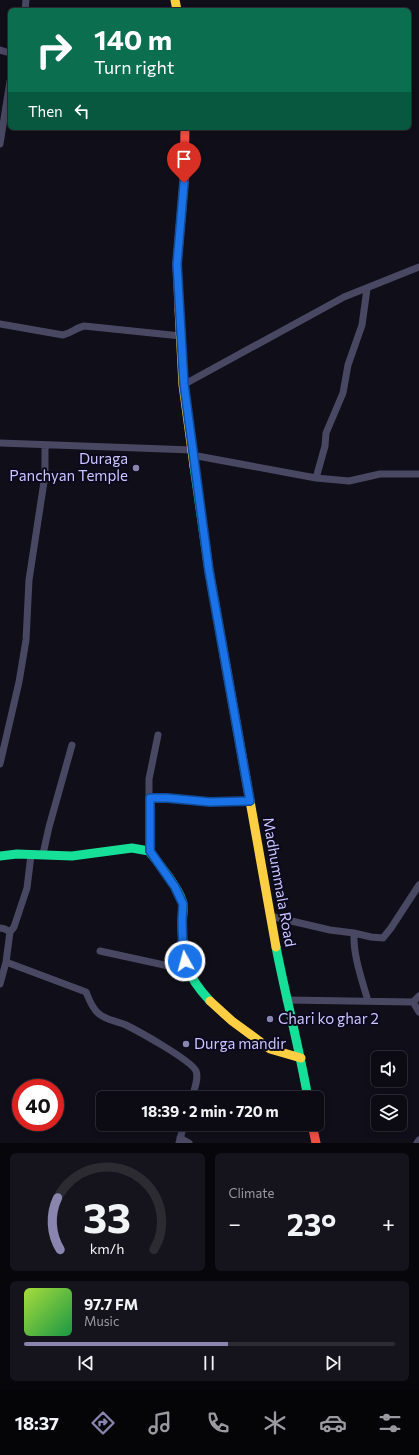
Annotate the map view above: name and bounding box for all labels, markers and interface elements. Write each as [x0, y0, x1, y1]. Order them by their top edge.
text: 140 m [94, 22, 172, 56]
icon: right [28, 24, 80, 76]
text: Turn right [94, 56, 174, 78]
icon: left [71, 100, 93, 122]
text: Then [28, 102, 63, 120]
pin [167, 142, 201, 183]
icon: arrive [173, 148, 195, 170]
place label: Duraga Panchyan Temple [9, 449, 128, 484]
marker: Duraga Panchyan Temple [131, 463, 141, 473]
street label: Madhummala Road [260, 816, 300, 948]
position arrow [164, 940, 206, 982]
place label: Chari ko ghar 2 [278, 1009, 379, 1027]
marker: Chari ko ghar 2 [265, 1014, 275, 1024]
place label: Durga mandir [194, 1034, 286, 1052]
marker: Durga mandir [181, 1039, 191, 1049]
map controls [371, 1051, 407, 1131]
button: sound [371, 1051, 407, 1087]
speed limit sign: 40 [12, 1079, 64, 1131]
button: layers [371, 1095, 407, 1131]
text: 18:39 · 2 min · 720 m [141, 1102, 279, 1120]
text: Climate [229, 1185, 274, 1201]
text: 33 [83, 1191, 131, 1242]
text: 23° [287, 1205, 336, 1242]
text: − [229, 1210, 241, 1237]
text: + [382, 1210, 395, 1237]
text: km/h [90, 1239, 125, 1257]
text: 97.7 FM [84, 1295, 138, 1313]
text: Music [84, 1313, 119, 1329]
icon: previous [75, 1352, 97, 1374]
icon: pause [198, 1352, 220, 1374]
icon: next [322, 1352, 344, 1374]
icon: directions [89, 1409, 117, 1437]
icon: music [146, 1409, 174, 1437]
icon: phone [204, 1409, 232, 1437]
icon: climate [261, 1409, 289, 1437]
icon: car [319, 1409, 347, 1437]
icon: filters [376, 1409, 404, 1437]
text: 18:37 [15, 1412, 59, 1434]

